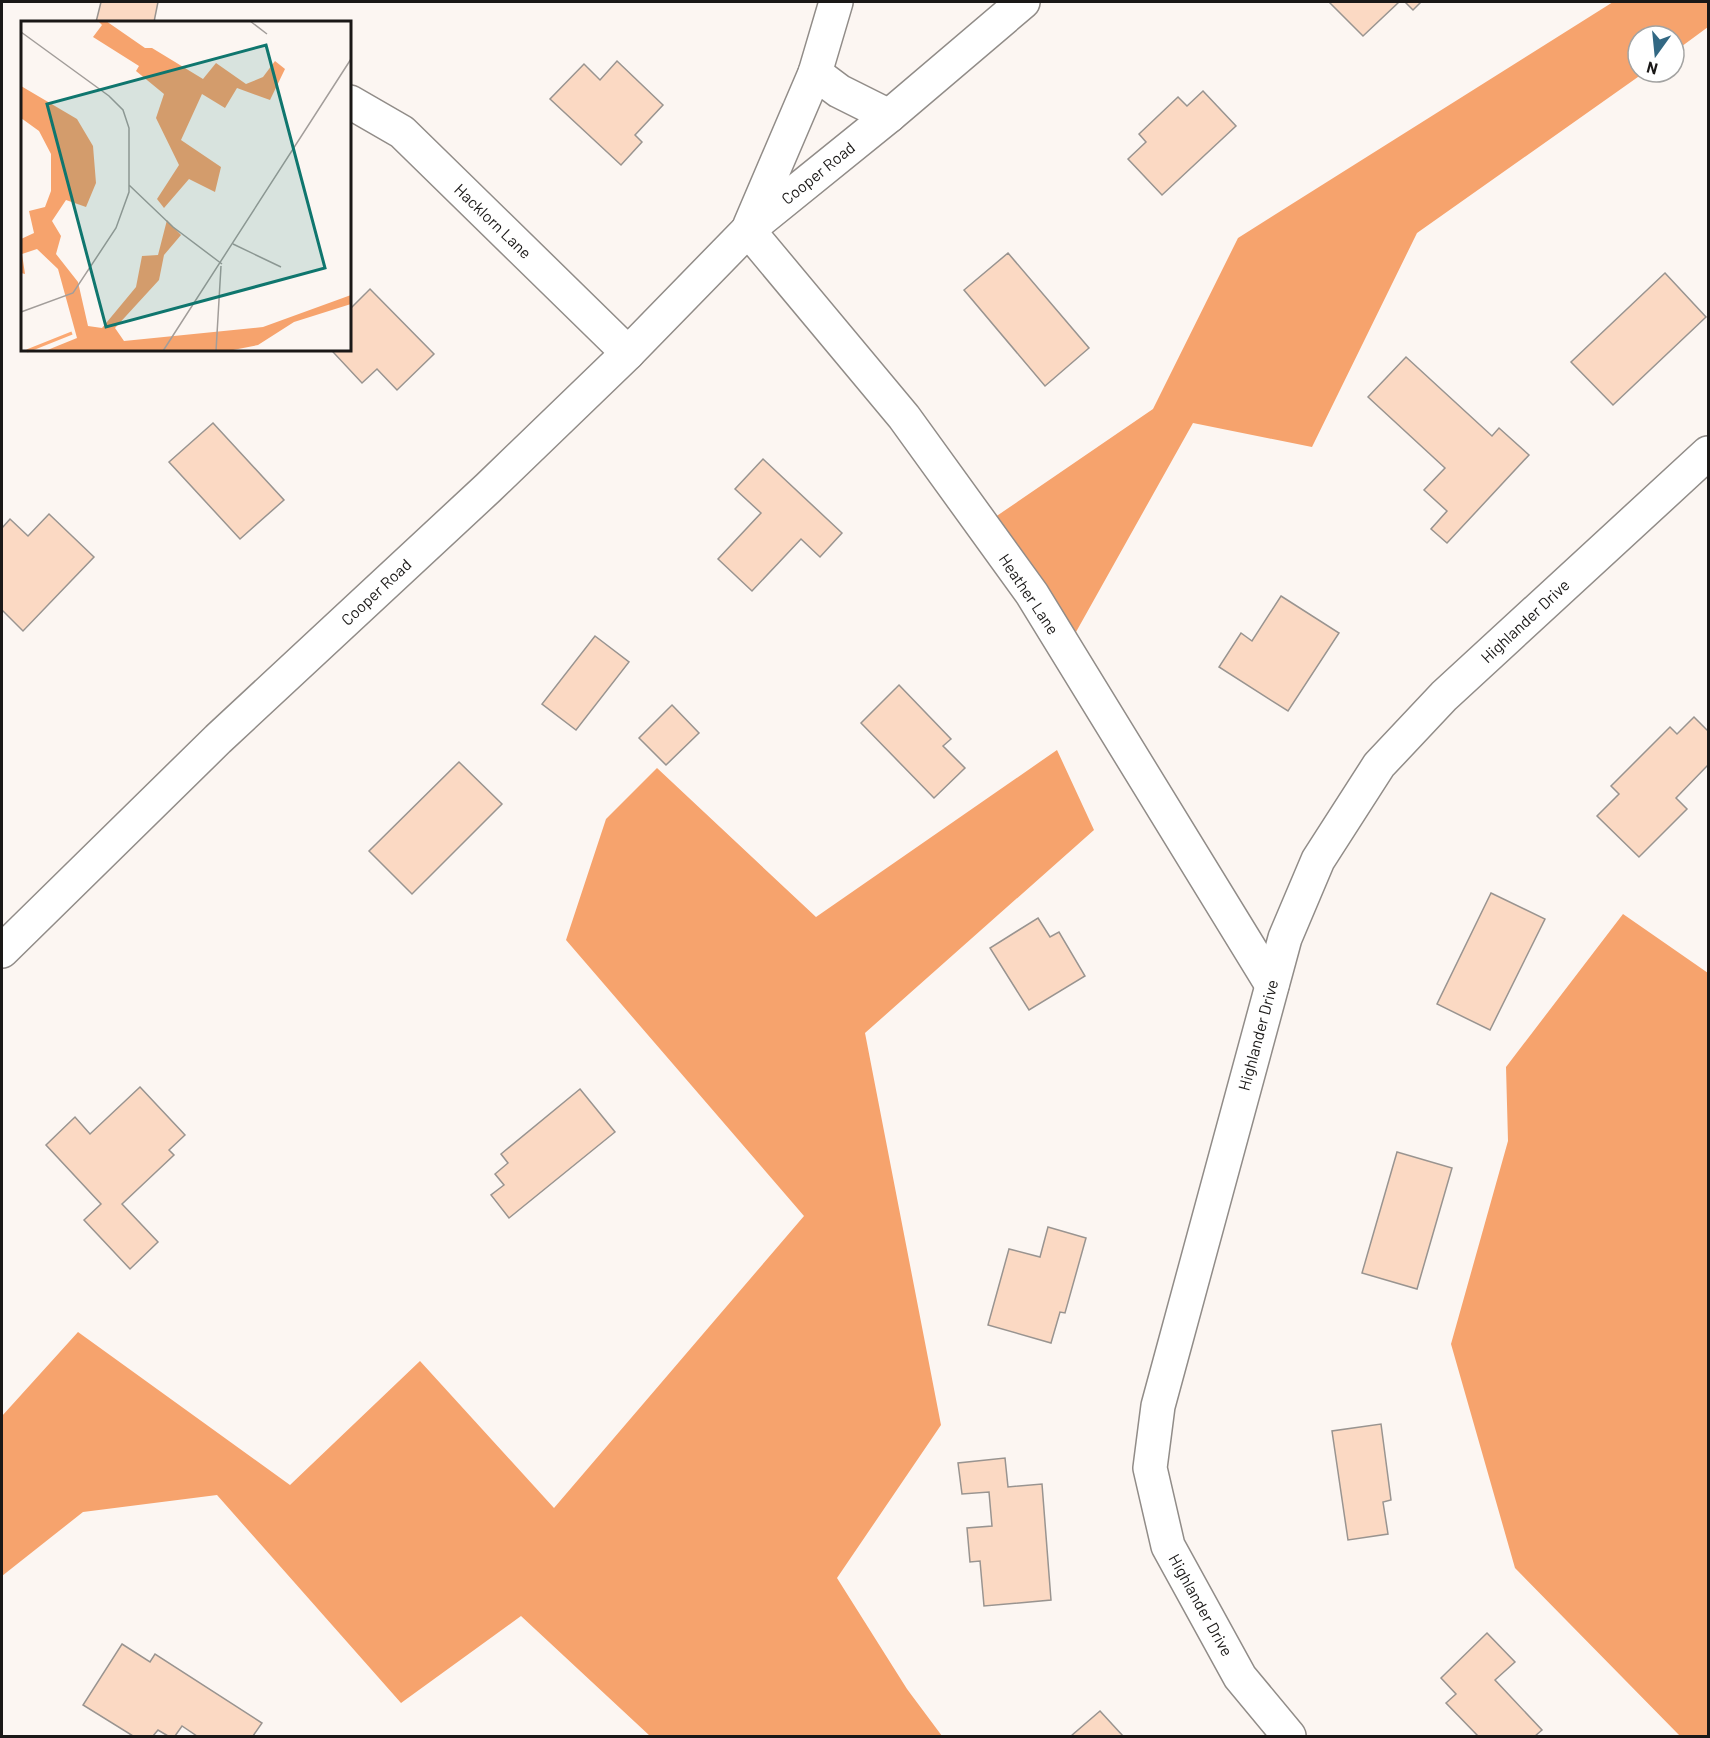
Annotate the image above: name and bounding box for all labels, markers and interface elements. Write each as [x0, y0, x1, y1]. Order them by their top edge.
inset map [21, 21, 351, 351]
north arrow [1626, 24, 1686, 84]
text: N [1644, 58, 1660, 80]
street label: Cooper Road [777, 137, 858, 208]
street label: Hacklorn Lane [451, 179, 536, 262]
street label: Heather Lane [995, 550, 1063, 638]
street label: Cooper Road [337, 554, 415, 629]
street label: Highlander Drive [1476, 575, 1573, 666]
street label: Highlander Drive [1234, 977, 1281, 1092]
street label: Highlander Drive [1165, 1550, 1237, 1659]

